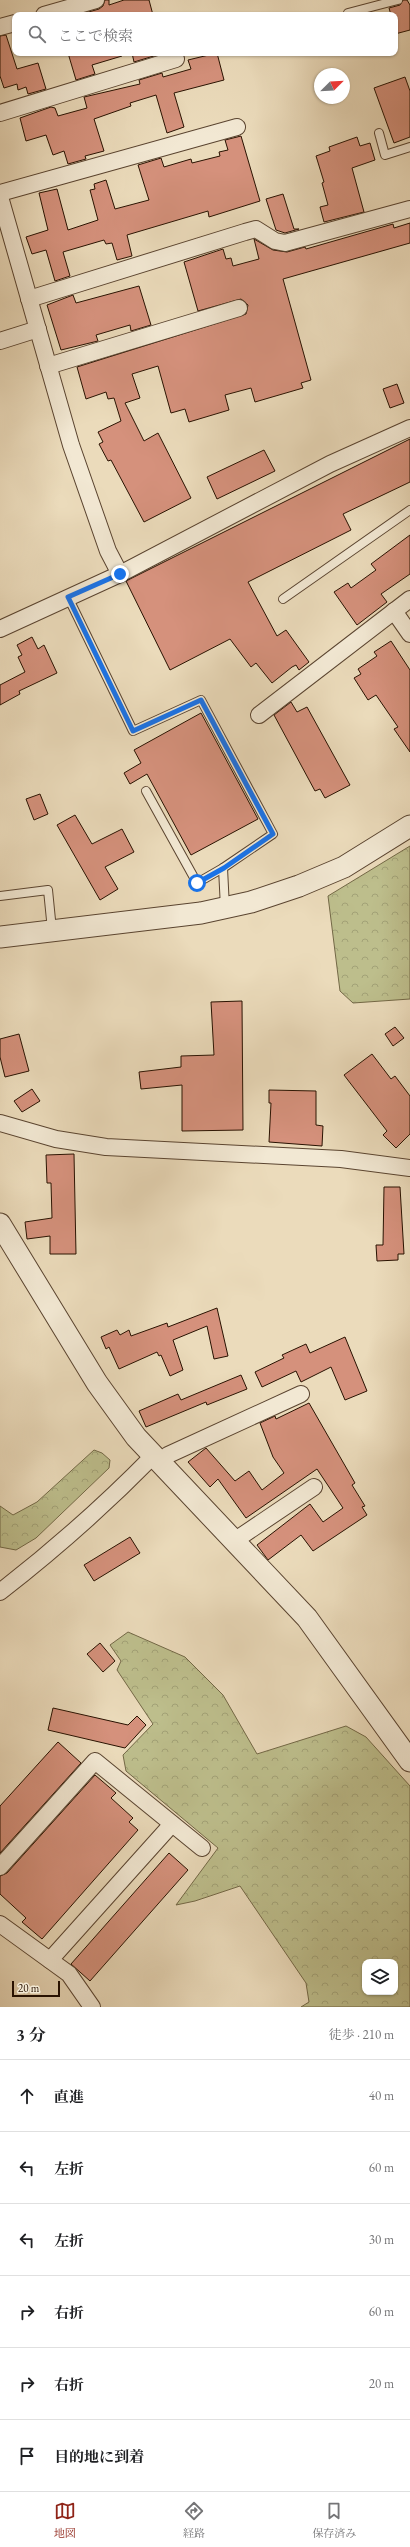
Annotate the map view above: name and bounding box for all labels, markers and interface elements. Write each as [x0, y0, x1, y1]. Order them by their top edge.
search box [12, 12, 398, 56]
icon: search [26, 23, 48, 45]
text: ここで検索 [58, 26, 133, 45]
north arrow [314, 68, 350, 104]
route end [111, 565, 129, 583]
route start [188, 874, 206, 892]
map controls [362, 1959, 398, 1995]
button: layers [362, 1959, 398, 1995]
scale bar [12, 1979, 60, 1998]
text: 20 m [18, 1981, 39, 1995]
text: 3 分 [16, 2024, 46, 2046]
text: 徒歩 · 210 m [329, 2026, 394, 2043]
icon: ahead [16, 2085, 38, 2107]
text: 直進 [54, 2087, 84, 2106]
text: 40 m [369, 2087, 394, 2104]
icon: left [16, 2157, 38, 2179]
text: 左折 [54, 2159, 84, 2178]
text: 60 m [369, 2159, 394, 2176]
icon: left [16, 2229, 38, 2251]
text: 左折 [54, 2231, 84, 2250]
text: 30 m [369, 2231, 394, 2248]
icon: right [16, 2301, 38, 2323]
text: 右折 [54, 2303, 84, 2322]
text: 60 m [369, 2303, 394, 2320]
icon: right [16, 2373, 38, 2395]
text: 右折 [54, 2375, 84, 2394]
text: 20 m [369, 2375, 394, 2392]
icon: arrive [16, 2445, 38, 2467]
text: 目的地に到着 [54, 2447, 144, 2466]
tab: 地図 [54, 2500, 76, 2540]
tab: 経路 [183, 2500, 205, 2540]
tab: 保存済み [312, 2500, 356, 2540]

